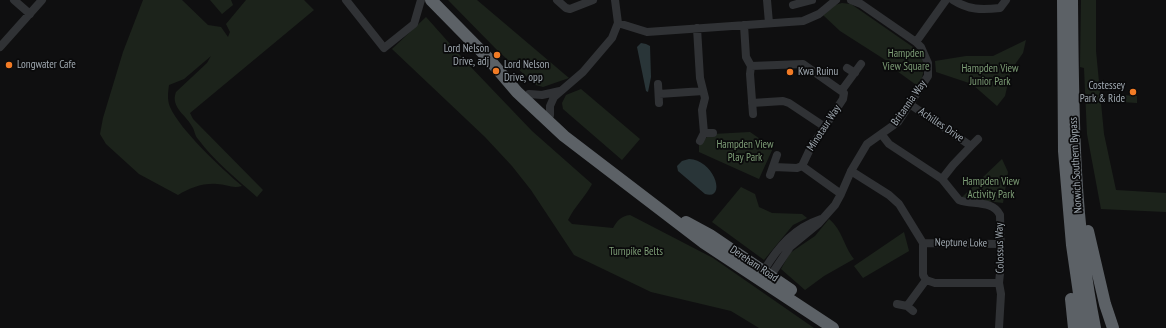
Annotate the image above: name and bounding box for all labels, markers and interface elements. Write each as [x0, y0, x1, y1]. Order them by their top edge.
place label: Lord Nelson Drive, adj [444, 42, 489, 68]
park label: Hampden View Square [883, 47, 929, 73]
marker: Lord Nelson Drive, adj [492, 50, 502, 60]
place label: Longwater Cafe [17, 58, 76, 72]
place label: Lord Nelson Drive, opp [504, 58, 549, 84]
marker: Longwater Cafe [4, 60, 14, 70]
park label: Hampden View Junior Park [961, 62, 1019, 88]
place label: Kwa Ruinu [798, 65, 838, 79]
marker: Lord Nelson Drive, opp [491, 66, 501, 76]
marker: Kwa Ruinu [785, 67, 795, 77]
street label: Britannia Way [889, 78, 929, 128]
place label: Costessey Park & Ride [1080, 79, 1125, 105]
marker: Costessey Park & Ride [1128, 87, 1138, 97]
street label: Minotaur Way [804, 103, 844, 153]
street label: Achilles Drive [916, 105, 966, 145]
street label: Norwich Southern Bypass [1067, 117, 1085, 213]
park label: Hampden View Play Park [716, 138, 774, 164]
park label: Hampden View Activity Park [962, 175, 1020, 201]
street label: Colossus Way [993, 223, 1007, 273]
street label: Neptune Loke [935, 236, 987, 250]
street label: Dereham Road [727, 243, 781, 285]
park label: Turnpike Belts [609, 245, 663, 259]

